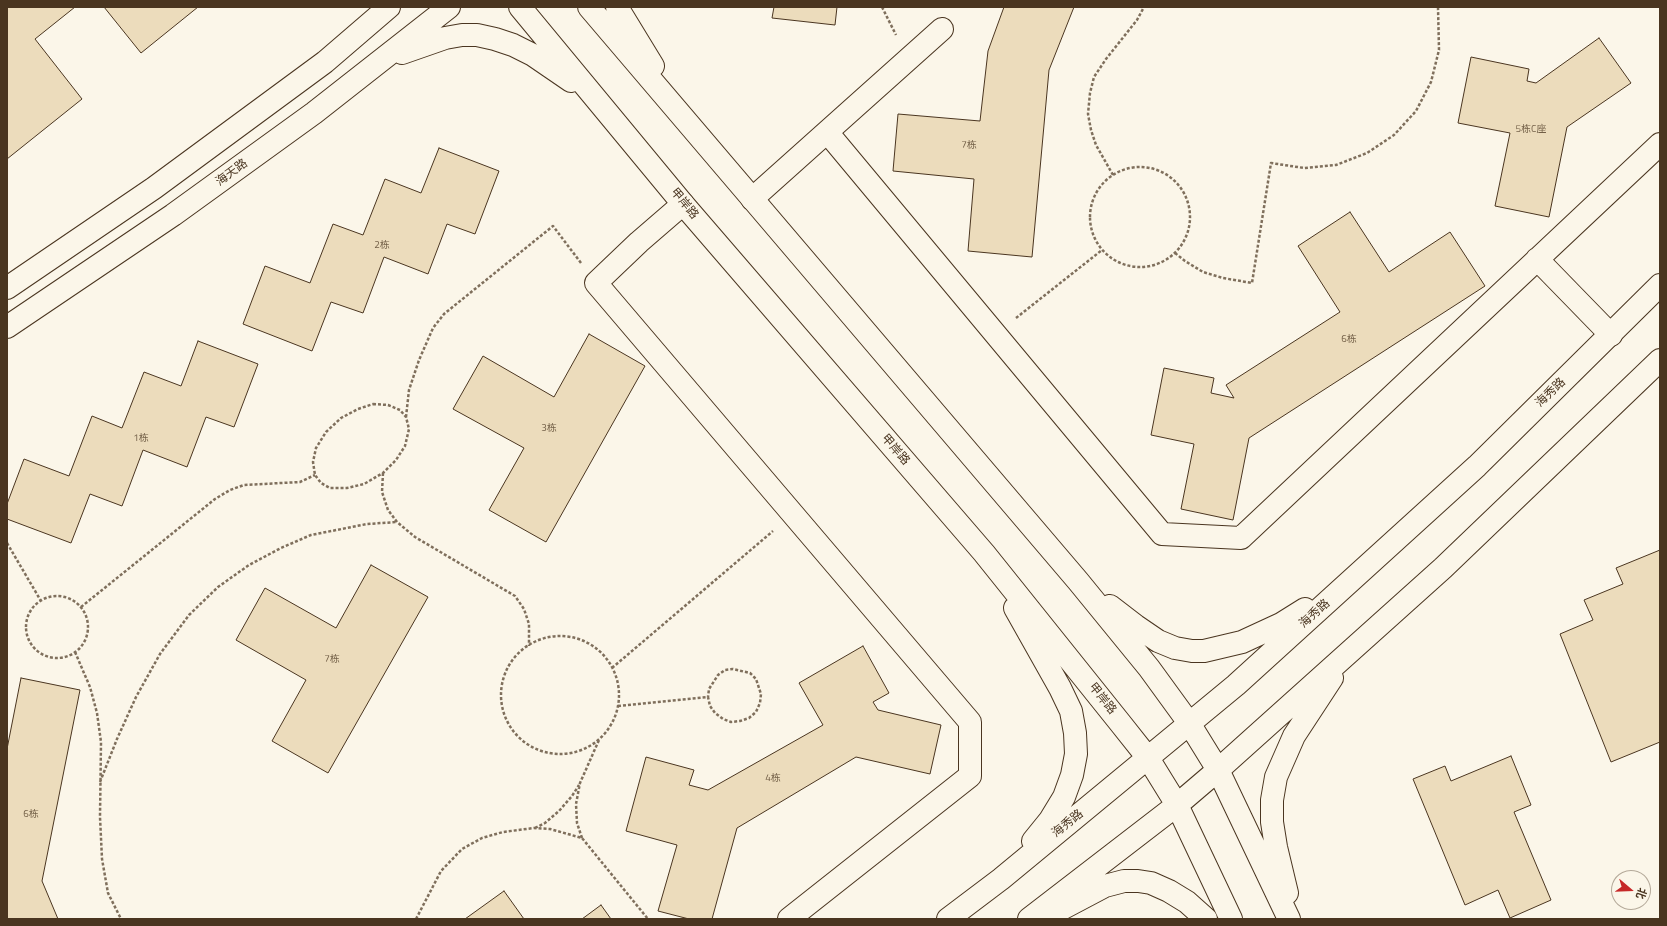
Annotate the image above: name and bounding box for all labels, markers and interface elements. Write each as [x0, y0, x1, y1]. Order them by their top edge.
house number: 5栋C座 [1515, 124, 1547, 136]
house number: 7栋 [961, 140, 977, 152]
street label: 海天路 [213, 157, 251, 189]
street label: 甲岸路 [667, 186, 701, 222]
house number: 2栋 [374, 240, 390, 252]
house number: 6栋 [1341, 334, 1357, 346]
street label: 海秀路 [1533, 375, 1569, 411]
house number: 3栋 [541, 423, 557, 435]
street label: 甲岸路 [878, 432, 912, 468]
house number: 1栋 [133, 433, 149, 445]
street label: 海秀路 [1297, 597, 1333, 631]
house number: 7栋 [324, 654, 340, 666]
street label: 甲岸路 [1085, 680, 1119, 718]
house number: 4栋 [765, 773, 781, 785]
street label: 海秀路 [1049, 807, 1087, 841]
house number: 6栋 [23, 809, 39, 821]
north arrow [1611, 870, 1651, 910]
text: 北 [1632, 886, 1651, 901]

